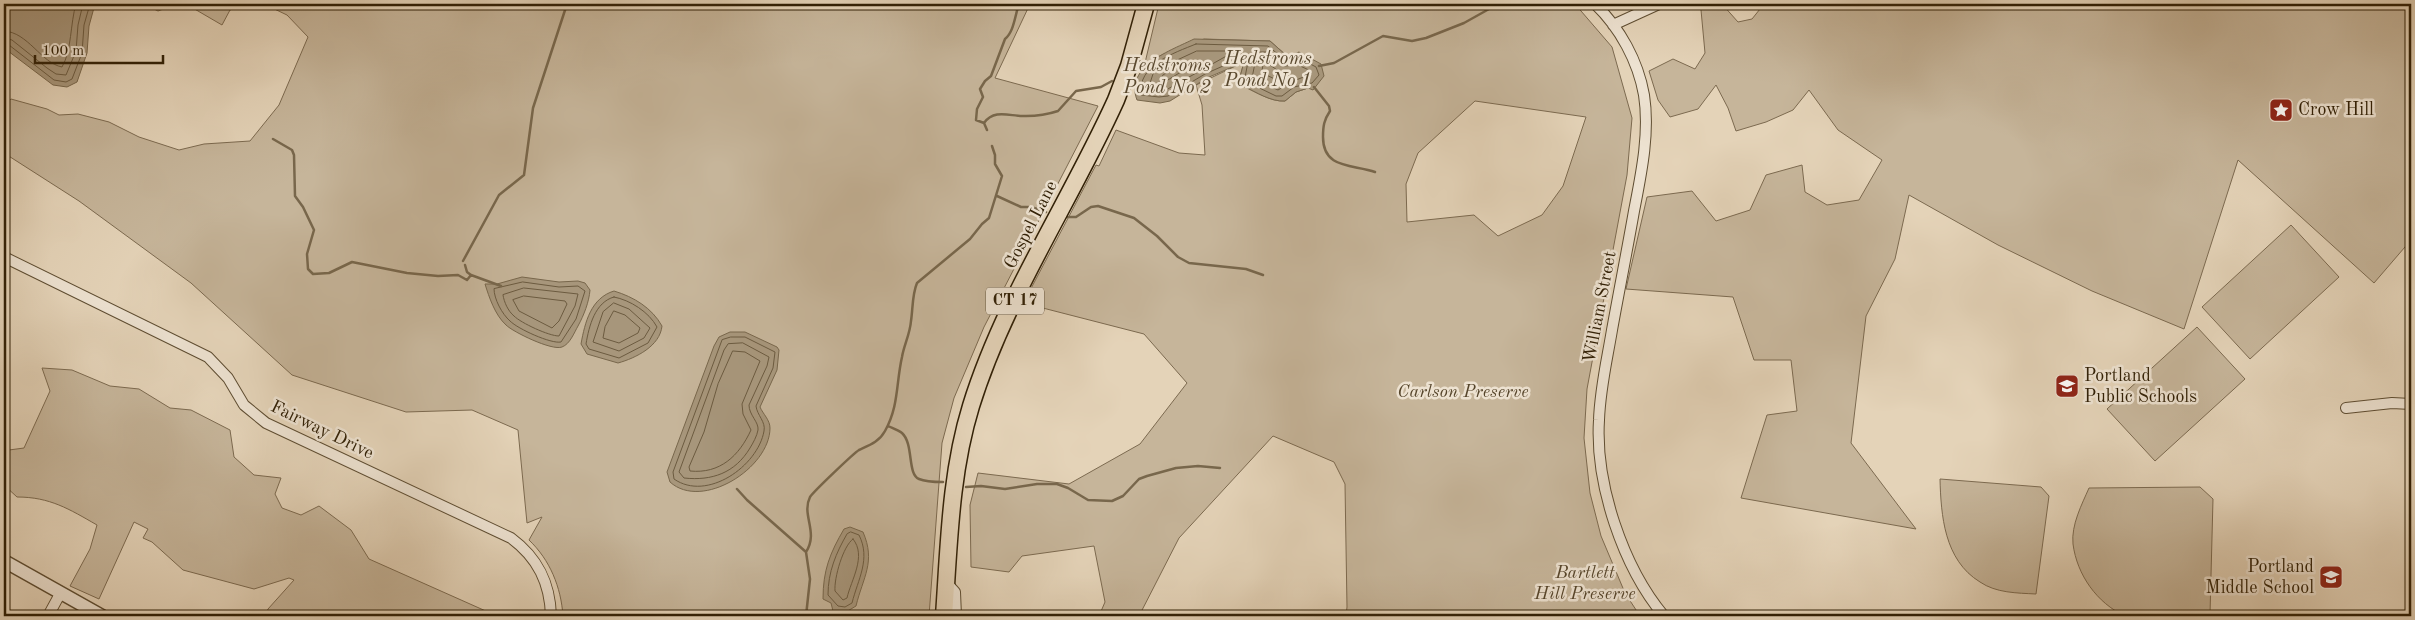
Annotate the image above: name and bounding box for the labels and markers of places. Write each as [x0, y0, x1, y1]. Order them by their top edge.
place icon: Crow Hill [2268, 97, 2294, 123]
place label: Crow Hill [2298, 101, 2374, 119]
place label: Portland Public Schools [2084, 367, 2197, 406]
school or university icon: Portland Public Schools [2054, 373, 2080, 399]
place label: Portland Middle School [2206, 558, 2314, 597]
school or university icon: Portland Middle School [2318, 564, 2344, 590]

